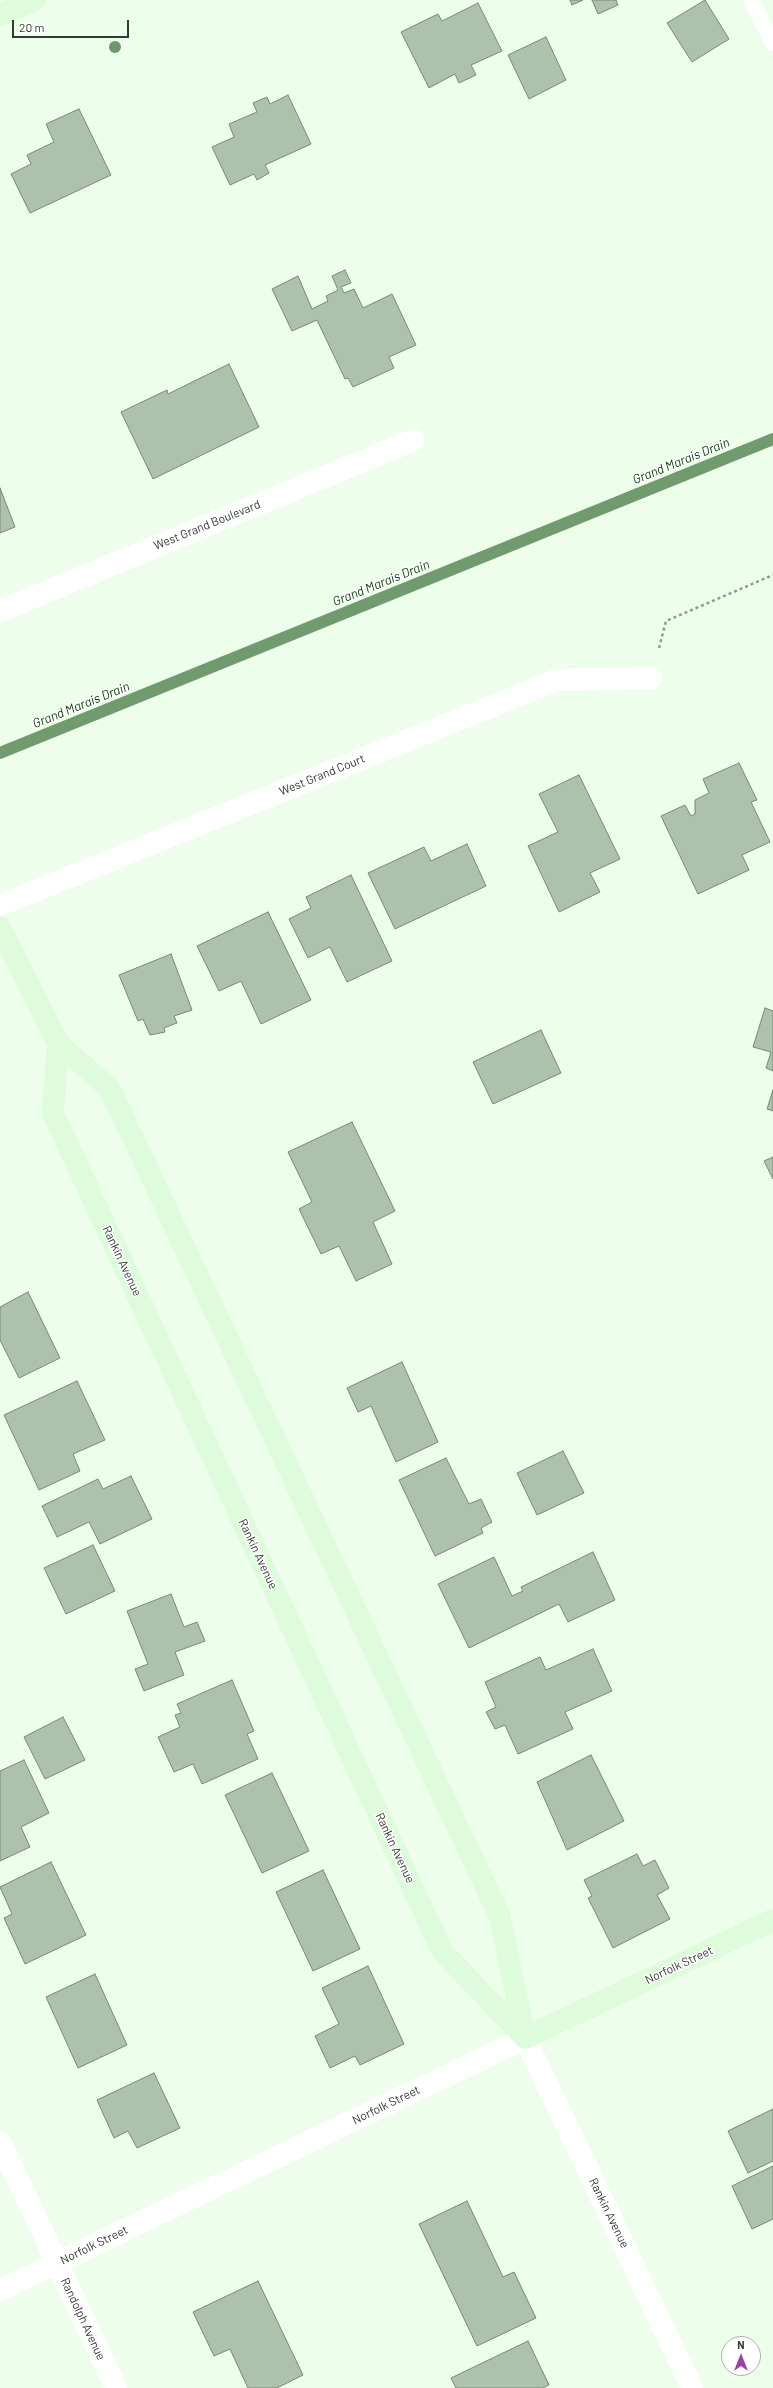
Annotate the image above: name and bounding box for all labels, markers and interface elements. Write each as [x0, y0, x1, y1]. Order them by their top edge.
scale bar [14, 12, 131, 38]
text: 20 m [19, 20, 45, 34]
water label: Grand Marais Drain [630, 434, 732, 488]
street label: West Grand Boulevard [151, 497, 263, 553]
water label: Grand Marais Drain [330, 556, 432, 610]
water label: Grand Marais Drain [30, 678, 132, 732]
street label: West Grand Court [277, 751, 367, 799]
street label: Rankin Avenue [99, 1224, 145, 1298]
street label: Rankin Avenue [235, 1517, 281, 1591]
street label: Rankin Avenue [372, 1811, 418, 1885]
street label: Norfolk Street [643, 1943, 715, 1987]
street label: Norfolk Street [350, 2082, 422, 2128]
street label: Rankin Avenue [586, 2176, 632, 2250]
street label: Norfolk Street [58, 2222, 130, 2268]
street label: Randolph Avenue [58, 2275, 108, 2363]
north arrow [721, 2336, 761, 2376]
text: N [737, 2338, 745, 2351]

